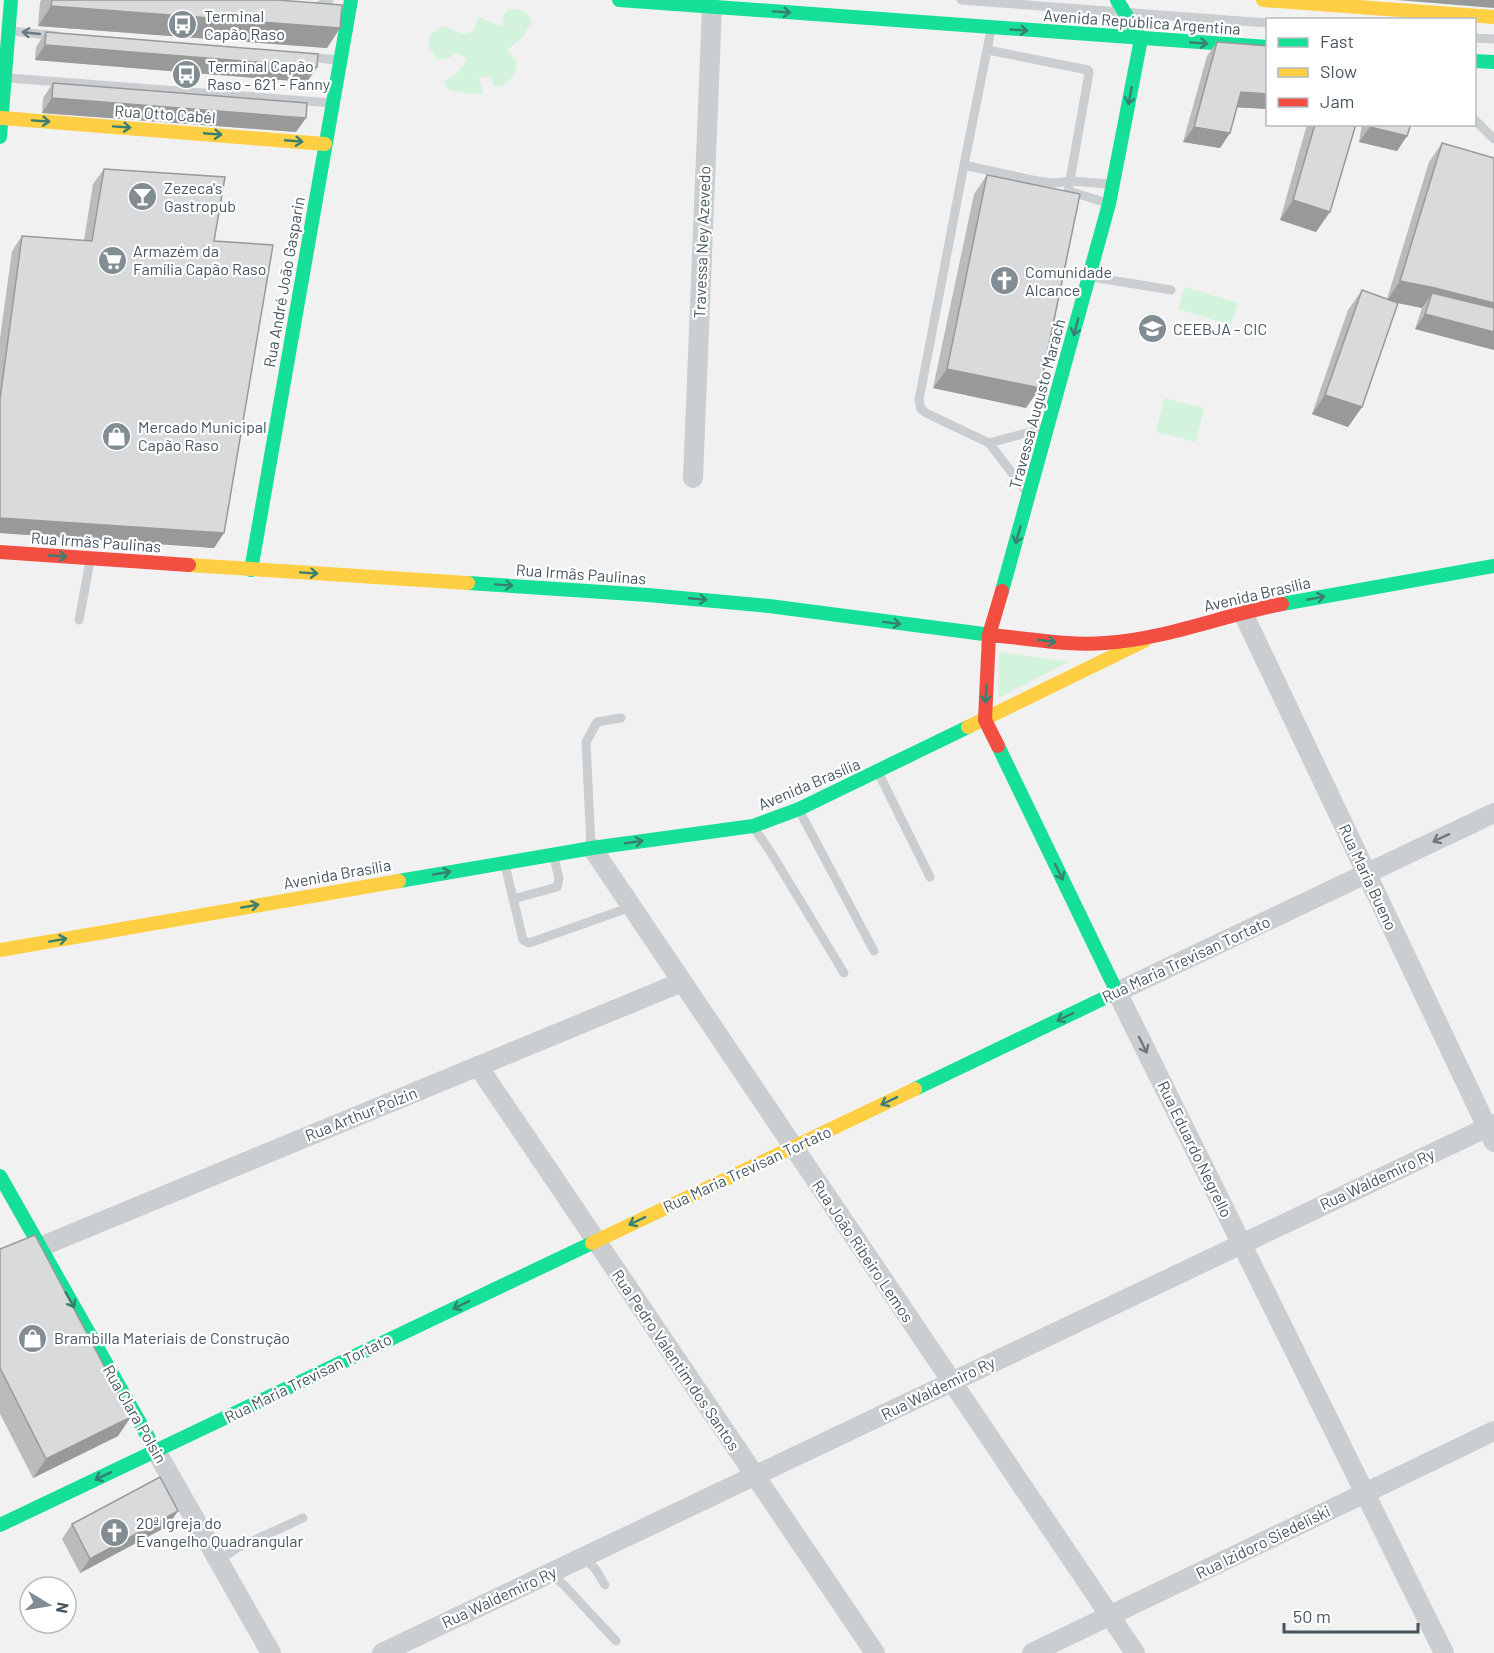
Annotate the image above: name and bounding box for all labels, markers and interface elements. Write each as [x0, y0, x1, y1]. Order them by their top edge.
street label: Avenida República Argentina [1043, 5, 1241, 38]
place label: Terminal Capão Raso [204, 6, 285, 43]
one-way arrow [772, 7, 792, 18]
bus stop icon: Terminal Capão Raso [167, 9, 199, 41]
legend [1266, 18, 1476, 126]
one-way arrow [1008, 25, 1028, 36]
one-way arrow [21, 27, 41, 38]
text: Fast [1320, 30, 1354, 52]
one-way arrow [1189, 37, 1209, 48]
place label: Terminal Capão Raso - 621 - Fanny [207, 56, 331, 93]
bus stop icon: Terminal Capão Raso - 621 - Fanny [170, 59, 202, 91]
text: Slow [1320, 60, 1357, 82]
one-way arrow [1124, 86, 1135, 106]
text: Jam [1320, 90, 1354, 112]
street label: Rua Otto Cabél [114, 100, 216, 127]
one-way arrow [31, 116, 50, 127]
one-way arrow [111, 122, 131, 133]
one-way arrow [202, 129, 222, 140]
one-way arrow [283, 136, 303, 147]
street label: Travessa Ney Azevedo [689, 165, 714, 319]
place label: Zezeca's Gastropub [164, 178, 236, 215]
bar icon: Zezeca's Gastropub [127, 181, 159, 213]
street label: Rua André João Gasparin [259, 195, 308, 369]
place label: Armazém da Família Capão Raso [133, 241, 266, 278]
supermarket icon: Armazém da Família Capão Raso [96, 244, 128, 276]
place label: Comunidade Alcance [1025, 262, 1112, 299]
church icon: Comunidade Alcance [988, 265, 1020, 297]
school or university icon: CEEBJA - CIC [1136, 313, 1168, 345]
street label: Travessa Augusto Marach [1005, 317, 1068, 491]
one-way arrow [1069, 317, 1081, 336]
place label: CEEBJA - CIC [1173, 319, 1267, 338]
place label: Mercado Municipal Capão Raso [138, 417, 267, 454]
shop icon: Mercado Municipal Capão Raso [101, 420, 133, 452]
one-way arrow [1012, 525, 1023, 544]
street label: Rua Irmãs Paulinas [30, 527, 162, 556]
one-way arrow [48, 551, 68, 562]
street label: Rua Irmãs Paulinas [515, 559, 647, 588]
one-way arrow [299, 568, 319, 579]
street label: Avenida Brasília [1202, 572, 1312, 615]
one-way arrow [493, 580, 513, 591]
one-way arrow [1306, 592, 1326, 603]
one-way arrow [688, 594, 708, 605]
one-way arrow [882, 617, 901, 628]
one-way arrow [1037, 636, 1057, 647]
one-way arrow [981, 683, 992, 703]
street label: Avenida Brasília [755, 754, 863, 814]
street label: Rua Maria Bueno [1336, 821, 1401, 933]
one-way arrow [1433, 832, 1451, 844]
one-way arrow [624, 837, 644, 848]
street label: Avenida Brasília [282, 855, 392, 892]
one-way arrow [1053, 862, 1065, 880]
one-way arrow [432, 868, 451, 879]
one-way arrow [239, 900, 259, 911]
street label: Rua Maria Trevisan Tortato [1099, 911, 1273, 1006]
one-way arrow [47, 934, 67, 945]
one-way arrow [1056, 1012, 1074, 1024]
one-way arrow [1138, 1035, 1150, 1053]
street label: Rua Eduardo Negrello [1154, 1077, 1237, 1220]
street label: Rua Arthur Polzin [302, 1082, 420, 1145]
one-way arrow [880, 1096, 898, 1108]
street label: Rua Maria Trevisan Tortato [660, 1121, 834, 1216]
street label: Rua Waldemiro Ry [1316, 1143, 1438, 1213]
street label: Rua João Ribeiro Lemos [809, 1176, 918, 1326]
one-way arrow [628, 1216, 646, 1228]
street label: Rua Pedro Valentim dos Santos [609, 1266, 744, 1454]
one-way arrow [64, 1291, 76, 1308]
one-way arrow [452, 1300, 470, 1312]
shop icon: Brambilla Materiais de Construção [17, 1322, 49, 1354]
place label: Brambilla Materiais de Construção [54, 1328, 290, 1347]
street label: Rua Maria Trevisan Tortato [221, 1329, 394, 1426]
street label: Rua Waldemiro Ry [878, 1351, 998, 1423]
street label: Rua Clara Polsin [100, 1361, 171, 1466]
one-way arrow [94, 1470, 112, 1482]
street label: Rua Izidoro Siedeliski [1193, 1501, 1333, 1582]
place label: 20ª Igreja do Evangelho Quadrangular [136, 1513, 303, 1550]
church icon: 20ª Igreja do Evangelho Quadrangular [99, 1516, 131, 1548]
street label: Rua Waldemiro Ry [438, 1561, 560, 1631]
north arrow [18, 1575, 78, 1635]
scale bar [1284, 1596, 1418, 1634]
text: N [53, 1601, 74, 1615]
text: 50 m [1293, 1605, 1331, 1627]

